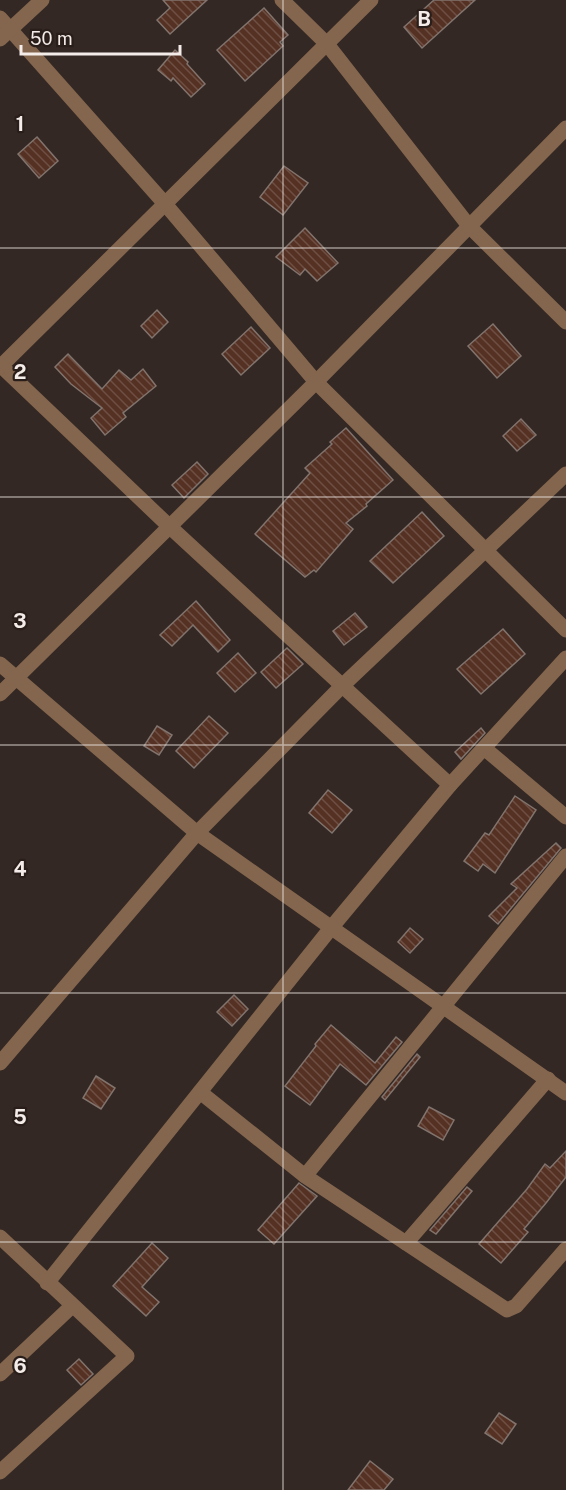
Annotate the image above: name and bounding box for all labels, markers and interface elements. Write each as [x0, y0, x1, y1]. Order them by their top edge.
text: B [417, 7, 431, 31]
scale bar [21, 18, 180, 56]
text: 50 m [30, 28, 73, 49]
text: 1 [16, 112, 24, 136]
text: 2 [14, 360, 26, 384]
text: 3 [13, 609, 27, 633]
text: 4 [13, 857, 27, 881]
text: 5 [13, 1105, 27, 1129]
text: 6 [13, 1354, 27, 1378]

